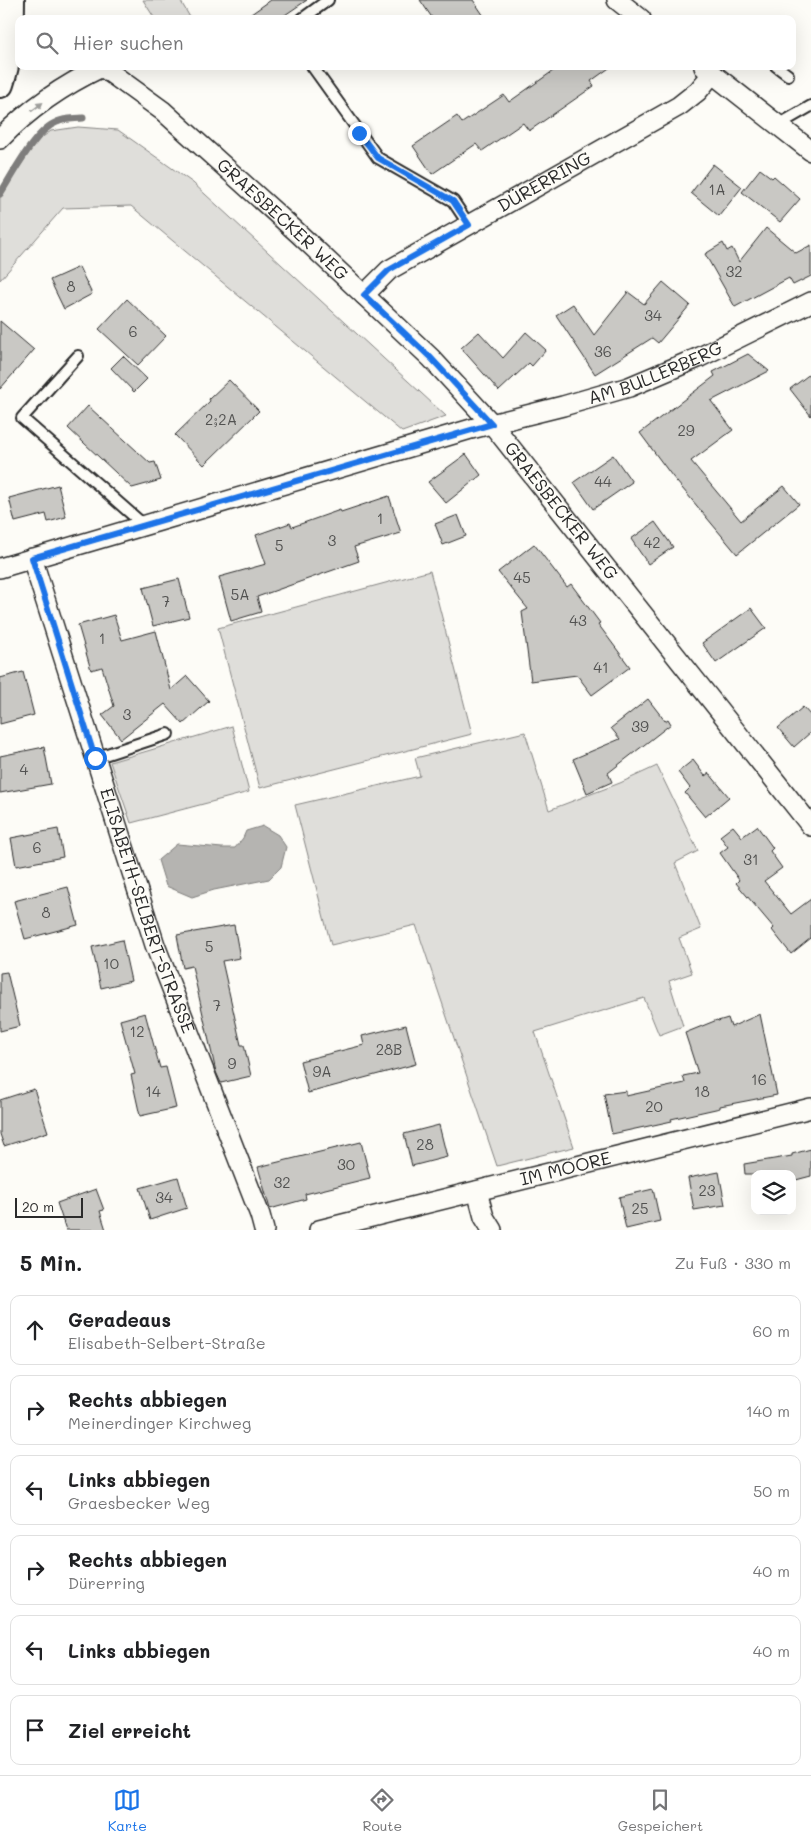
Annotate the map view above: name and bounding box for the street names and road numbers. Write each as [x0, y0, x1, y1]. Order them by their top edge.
street label: DÜRERRING [493, 145, 595, 217]
street label: GRAESBECKER WEG [212, 152, 354, 285]
street label: AM BULLERBERG [585, 335, 726, 409]
street label: GRAESBECKER WEG [499, 436, 624, 585]
street label: ELISABETH-SELBERT-STRASSE [95, 785, 201, 1036]
street label: IM MOORE [517, 1145, 613, 1191]

